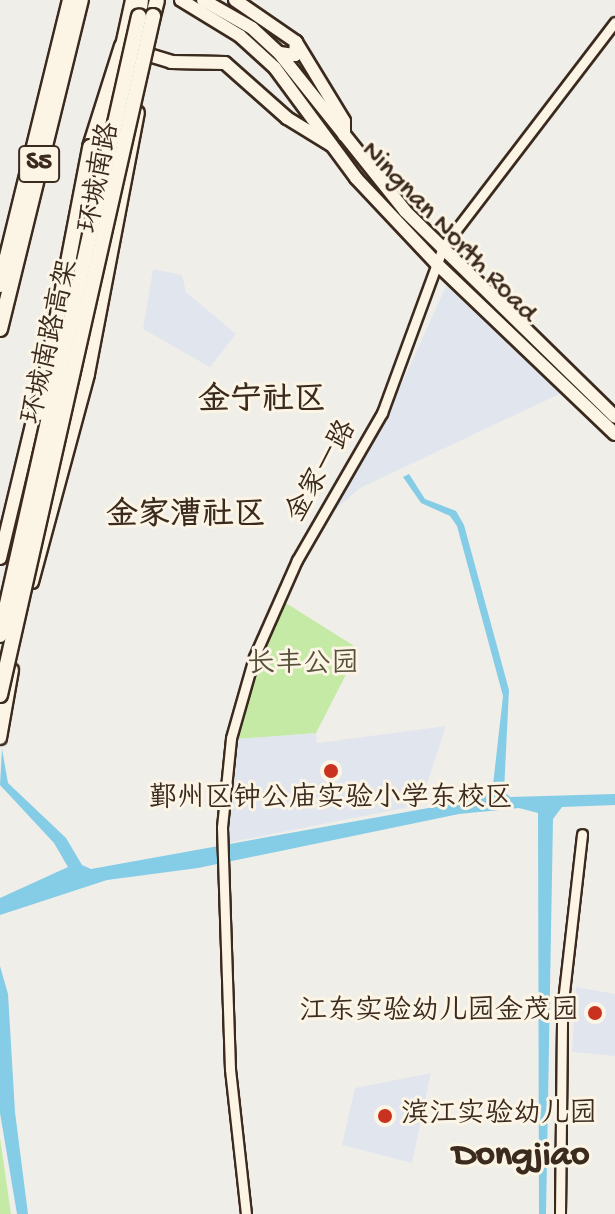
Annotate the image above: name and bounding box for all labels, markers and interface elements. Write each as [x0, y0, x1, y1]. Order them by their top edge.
street label: 环城南路 [74, 120, 128, 236]
street label: Ningnan North Road [353, 135, 543, 331]
road number: S5 [17, 142, 61, 186]
street label: 环城南路高架 [17, 256, 87, 428]
district label: 金宁社区 [198, 383, 326, 421]
street label: 金家一路 [280, 415, 366, 529]
district label: 金家漕社区 [106, 498, 266, 536]
park label: 长丰公园 [247, 649, 359, 683]
marker: 鄞州区钟公庙实验小学东校区 [322, 762, 340, 780]
place label: 鄞州区钟公庙实验小学东校区 [149, 783, 513, 817]
place label: 江东实验幼儿园金茂园 [299, 996, 579, 1030]
marker: 江东实验幼儿园金茂园 [586, 1004, 604, 1022]
place label: 滨江实验幼儿园 [401, 1099, 597, 1133]
marker: 滨江实验幼儿园 [376, 1107, 394, 1125]
district label: Dongjiao [453, 1135, 589, 1179]

